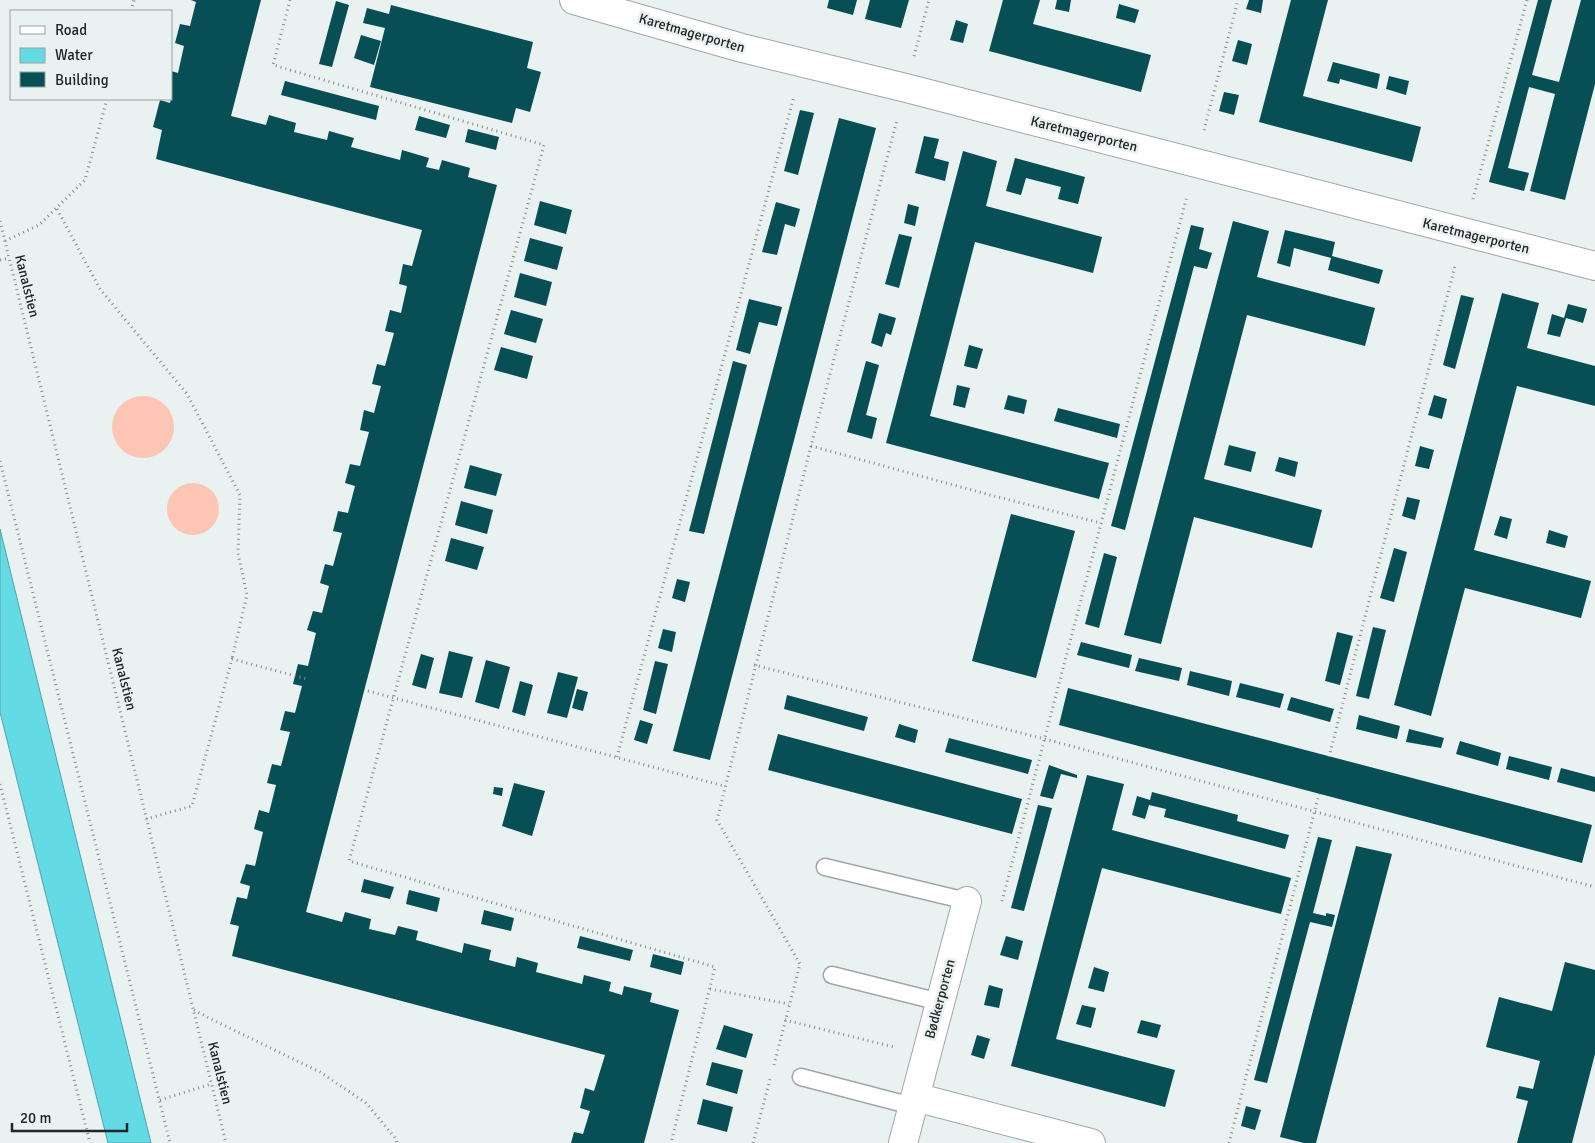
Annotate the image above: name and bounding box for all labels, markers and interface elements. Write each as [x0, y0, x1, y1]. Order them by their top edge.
legend [10, 10, 172, 100]
street label: Karetmagerporten [637, 10, 747, 56]
text: Road [55, 21, 87, 39]
text: Water [55, 46, 93, 64]
text: Building [55, 71, 109, 89]
street label: Karetmagerporten [1029, 113, 1139, 155]
street label: Karetmagerporten [1421, 215, 1531, 257]
street label: Kanalstien [11, 253, 43, 319]
street label: Kanalstien [108, 646, 140, 712]
street label: Bødkerporten [921, 957, 959, 1041]
street label: Kanalstien [204, 1040, 236, 1106]
scale bar [12, 1100, 128, 1132]
text: 20 m [20, 1109, 51, 1127]

